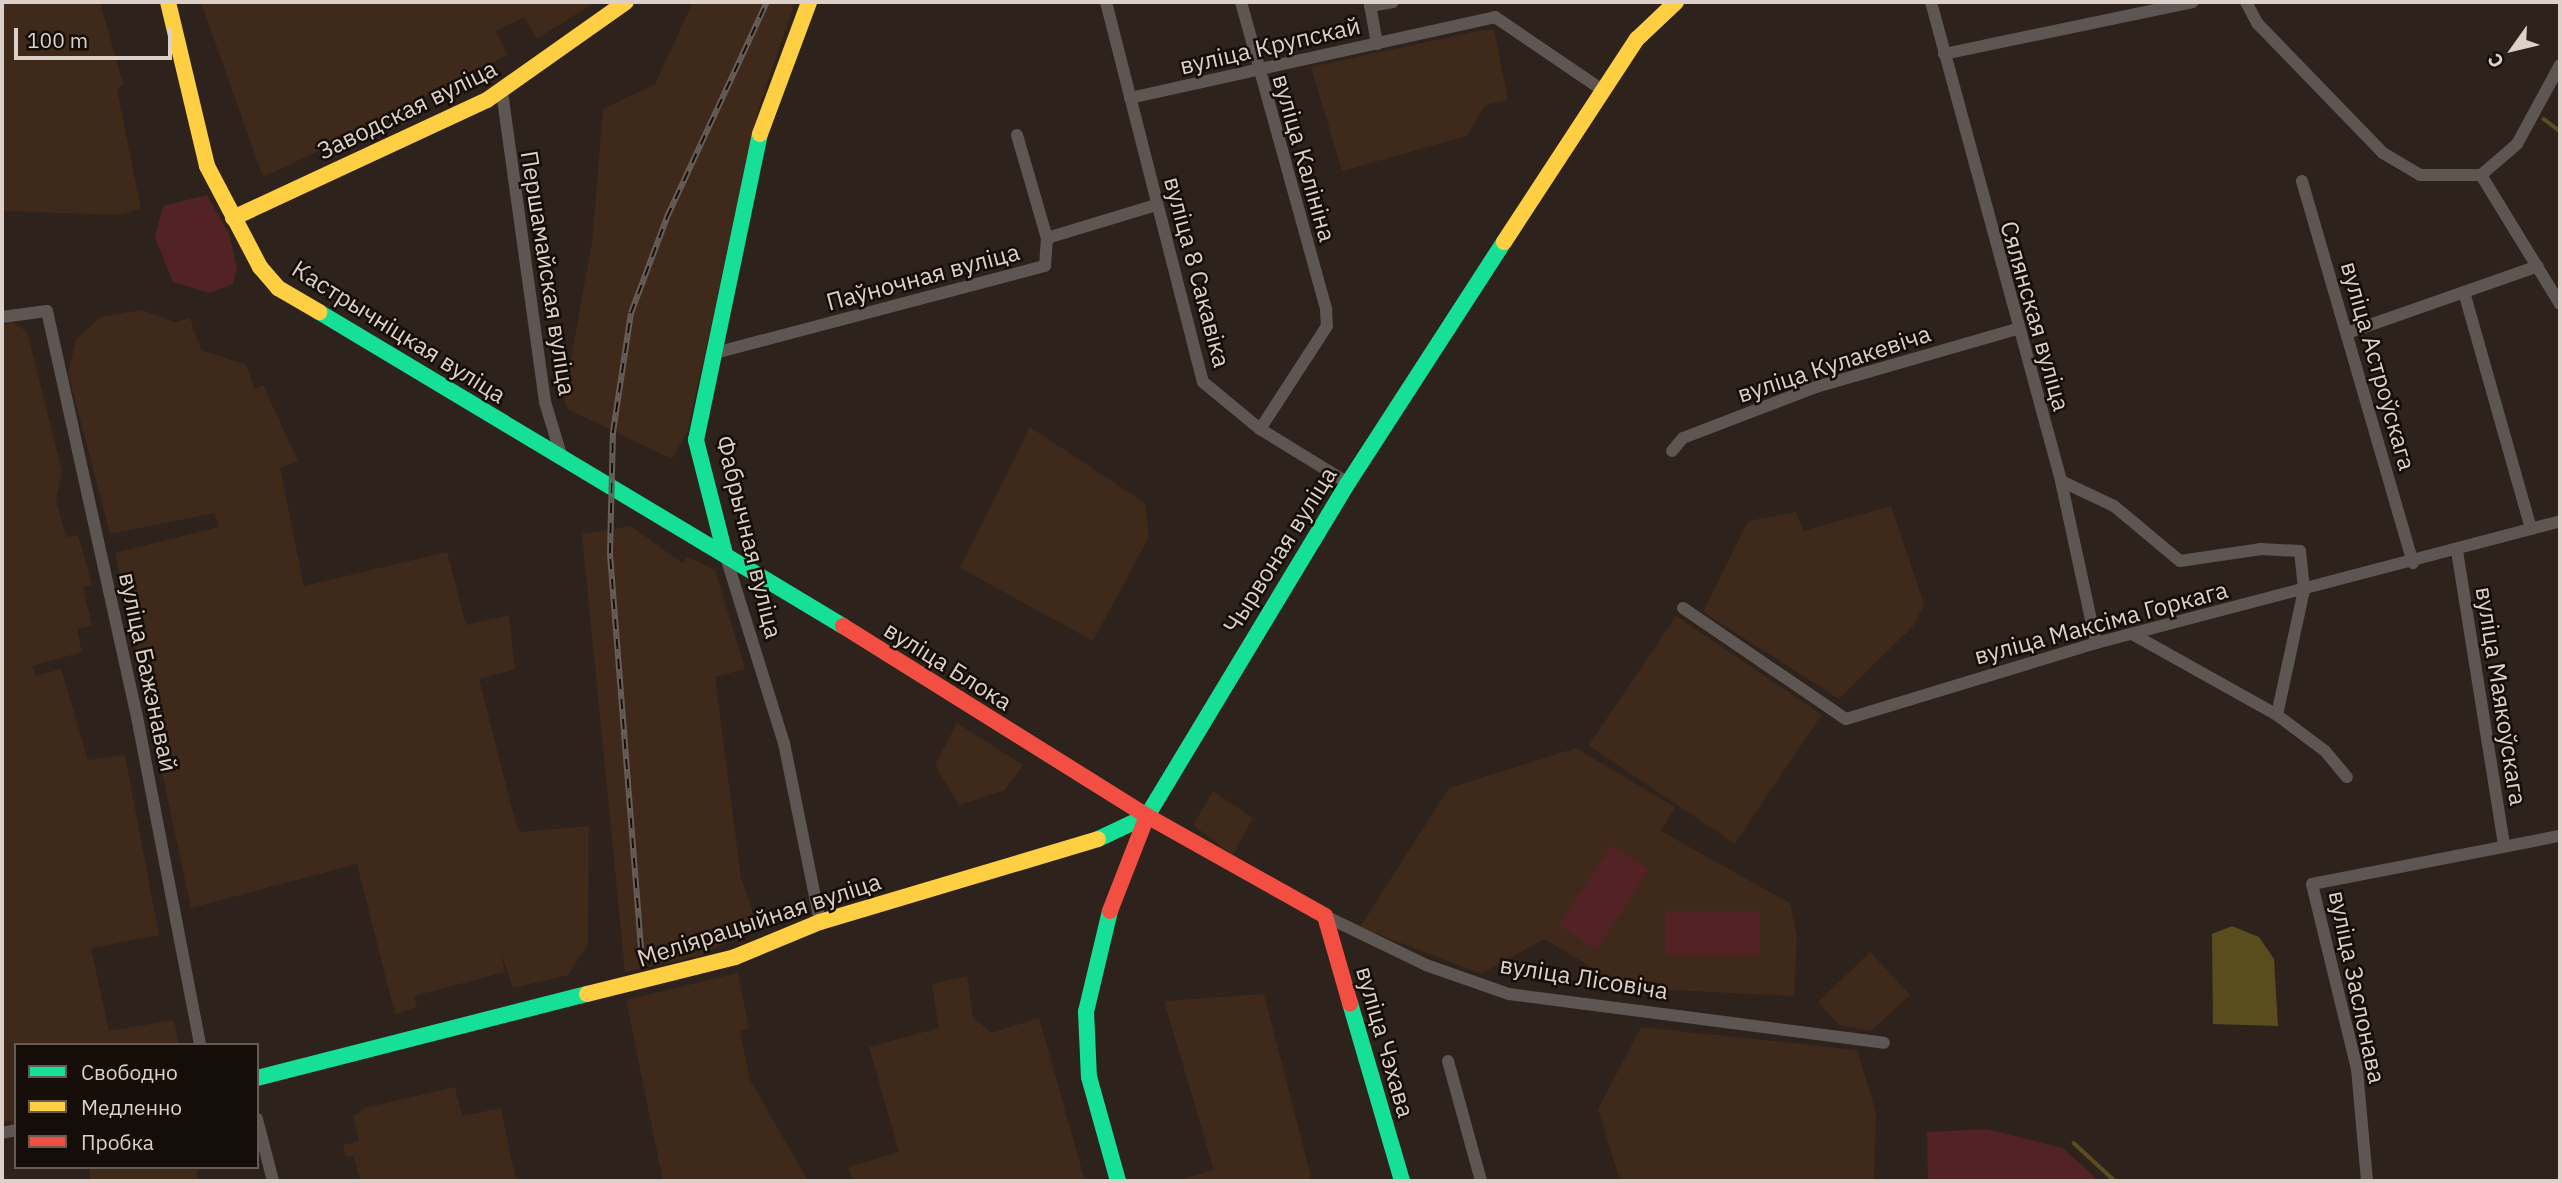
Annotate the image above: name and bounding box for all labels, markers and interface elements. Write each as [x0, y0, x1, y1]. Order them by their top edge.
street label: вуліца Крупскай [1177, 11, 1363, 81]
scale bar [18, 14, 175, 58]
north arrow [2478, 14, 2548, 84]
text: 100 m [27, 26, 88, 54]
text: С [2482, 49, 2509, 73]
street label: Заводская вуліца [313, 54, 501, 166]
street label: вуліца Калініна [1266, 71, 1342, 245]
street label: Першамайская вуліца [514, 149, 582, 397]
street label: вуліца 8 Сакавіка [1158, 174, 1236, 370]
street label: Сялянская вуліца [1994, 218, 2076, 414]
street label: Паўночная вуліца [823, 237, 1023, 317]
street label: Кастрычніцкая вуліца [287, 254, 511, 410]
street label: вуліца Астроўскага [2334, 258, 2422, 474]
street label: вуліца Кулакевіча [1734, 319, 1934, 409]
street label: Фабрычная вуліца [710, 433, 788, 641]
street label: Чырвоная вуліца [1217, 462, 1343, 638]
street label: вуліца Бажэнавай [113, 570, 183, 774]
street label: вуліца Максіма Горкага [1971, 575, 2231, 671]
street label: вуліца Маякоўскага [2470, 585, 2532, 807]
street label: вуліца Блока [879, 615, 1017, 717]
street label: Меліярацыйная вуліца [633, 867, 885, 973]
street label: вуліца Заслонава [2323, 888, 2391, 1086]
street label: вуліца Лісовіча [1498, 950, 1670, 1006]
street label: вуліца Чэхава [1350, 963, 1420, 1121]
legend [14, 1043, 259, 1169]
text: Свободно [81, 1058, 178, 1086]
text: Медленно [81, 1093, 182, 1121]
text: Пробка [81, 1128, 154, 1156]

